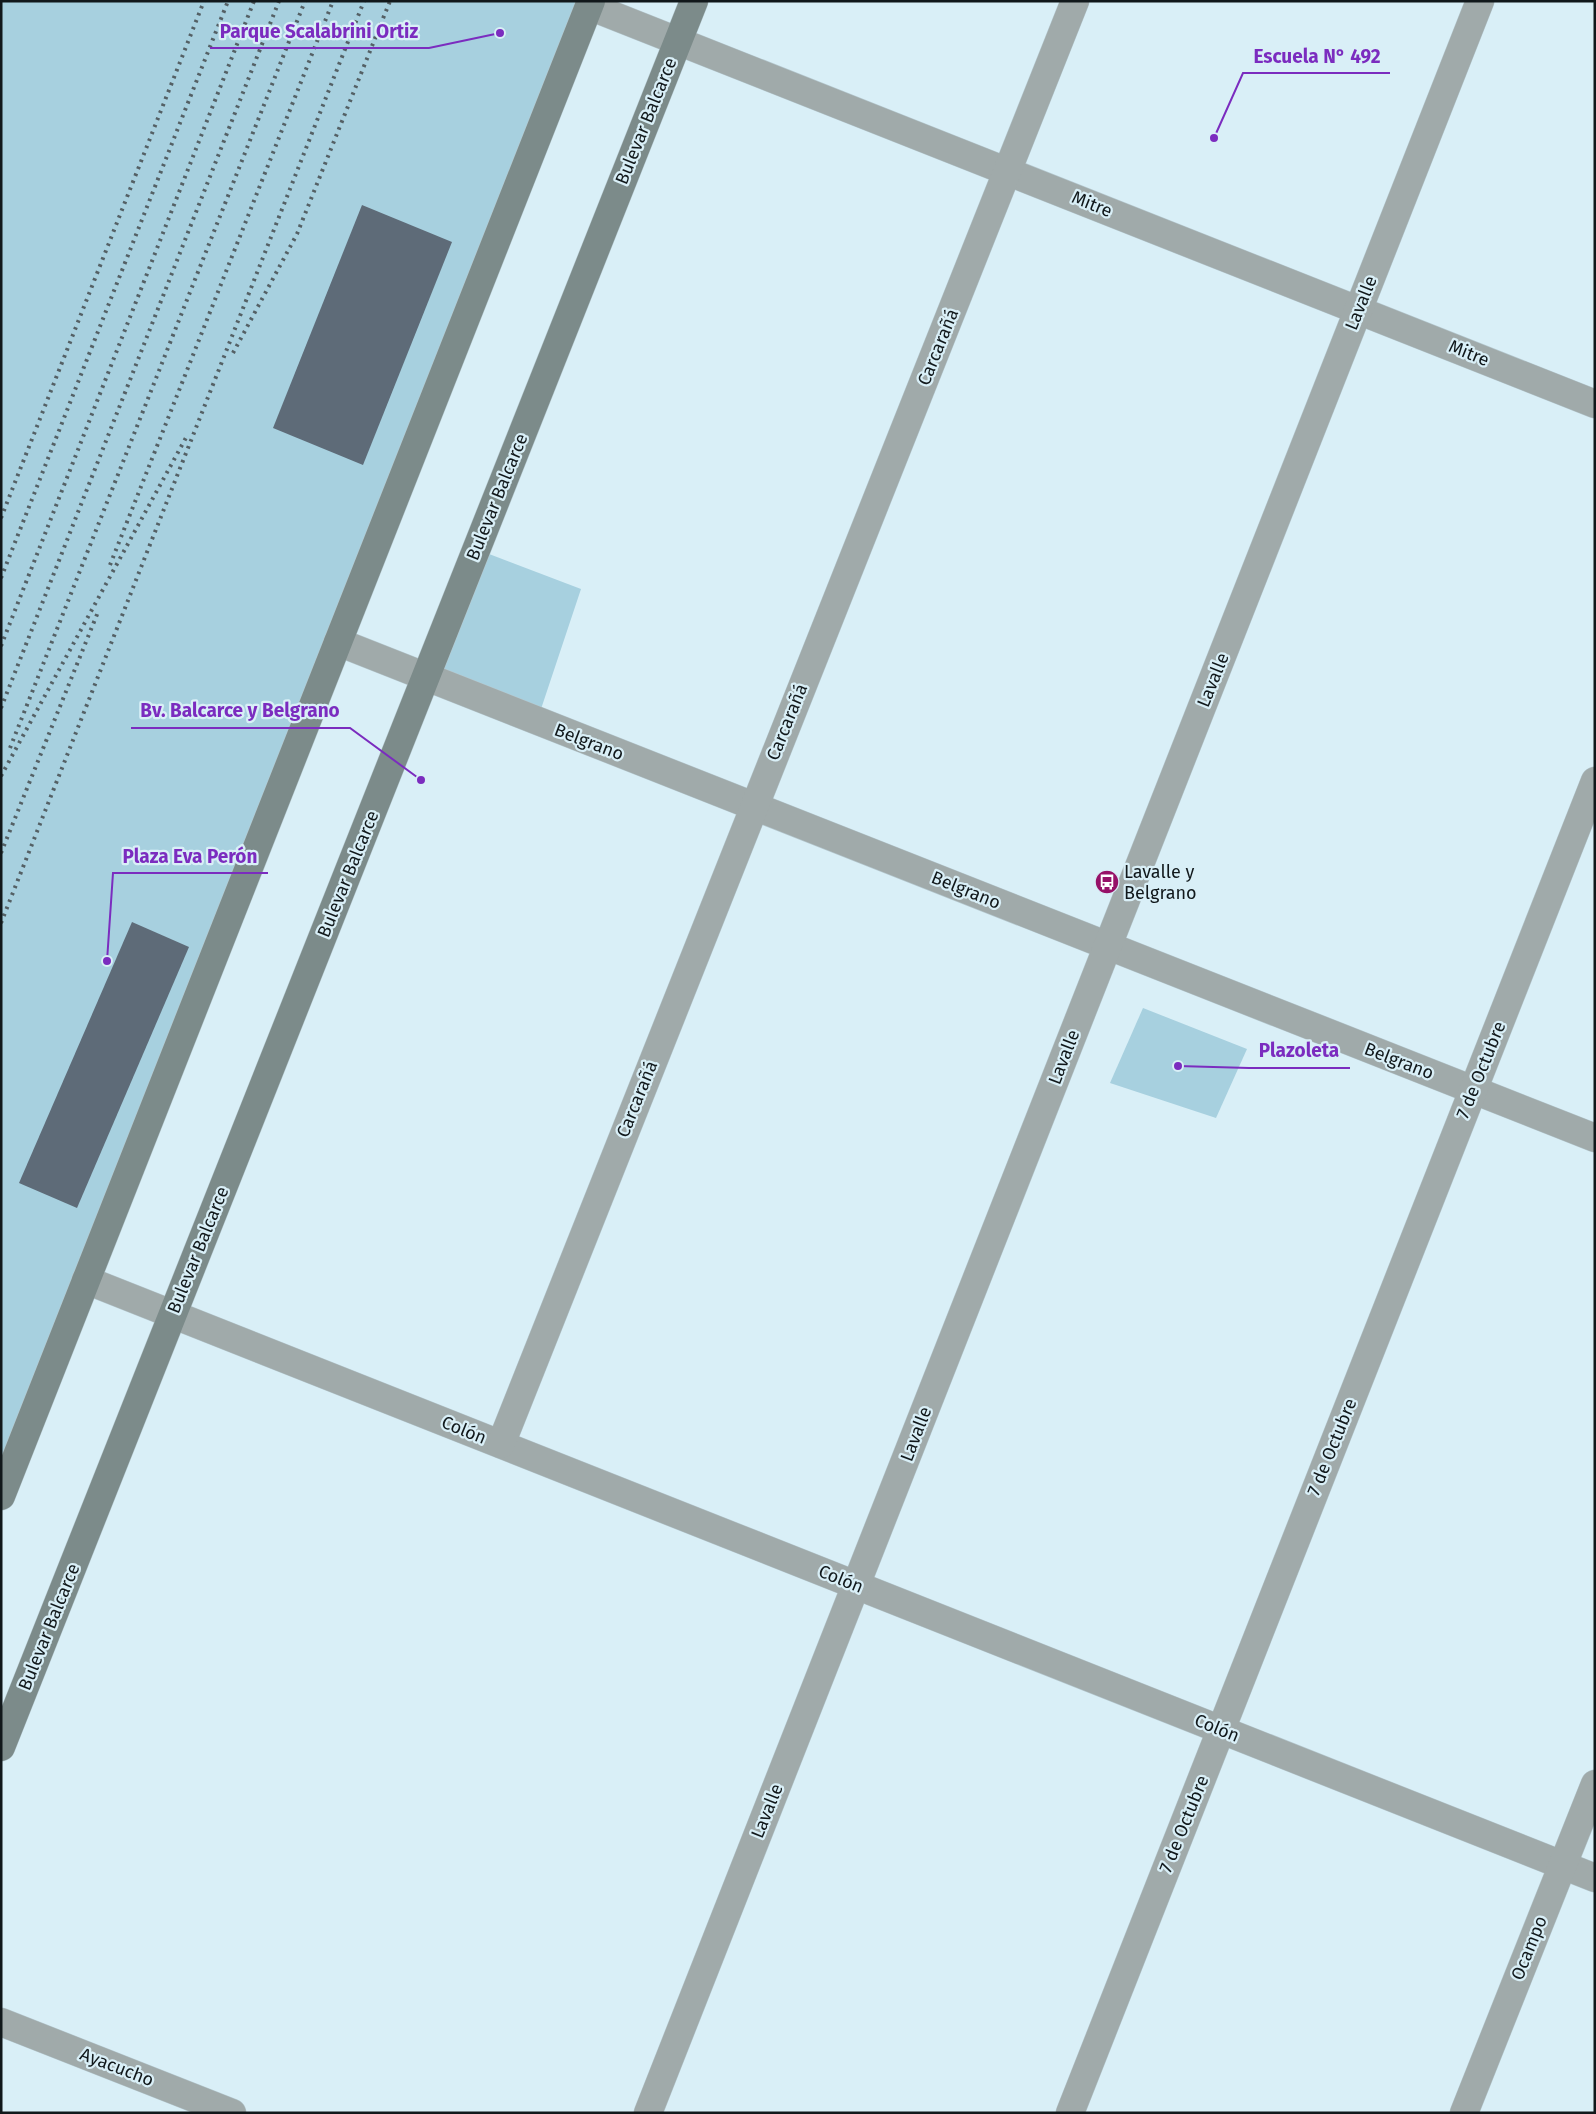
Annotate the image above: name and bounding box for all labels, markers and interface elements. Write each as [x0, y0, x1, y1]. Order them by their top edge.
callout: Parque Scalabrini Ortiz [210, 14, 429, 48]
text: Parque Scalabrini Ortiz [220, 20, 418, 43]
callout: Escuela N° 492 [1243, 39, 1390, 73]
text: Escuela N° 492 [1253, 45, 1381, 68]
street label: Bulevar Balcarce [611, 54, 681, 188]
street label: Mitre [1069, 186, 1115, 222]
street label: Lavalle [1340, 273, 1382, 333]
street label: Carcarañá [913, 305, 963, 389]
street label: Mitre [1446, 335, 1492, 371]
street label: Bulevar Balcarce [462, 430, 532, 564]
street label: Lavalle [1192, 650, 1234, 710]
street label: Carcarañá [762, 680, 812, 764]
callout: Bv. Balcarce y Belgrano [131, 694, 350, 728]
text: Bv. Balcarce y Belgrano [140, 699, 340, 722]
street label: Belgrano [551, 719, 627, 765]
street label: Bulevar Balcarce [313, 807, 383, 941]
callout: Plaza Eva Perón [113, 839, 268, 873]
text: Plaza Eva Perón [123, 845, 257, 868]
place label: Lavalle y Belgrano [1124, 861, 1197, 904]
street label: Belgrano [928, 866, 1004, 914]
bus stop icon: Lavalle y Belgrano [1094, 869, 1120, 895]
street label: 7 de Octubre [1451, 1018, 1511, 1122]
street label: Lavalle [1044, 1027, 1084, 1087]
callout: Plazoleta [1249, 1034, 1350, 1068]
street label: Belgrano [1361, 1038, 1437, 1084]
text: Plazoleta [1259, 1039, 1339, 1062]
street label: Carcarañá [612, 1057, 662, 1141]
street label: Bulevar Balcarce [163, 1183, 233, 1317]
street label: 7 de Octubre [1302, 1395, 1362, 1499]
street label: Lavalle [896, 1404, 936, 1464]
street label: Colón [438, 1411, 490, 1449]
street label: Bulevar Balcarce [14, 1560, 84, 1694]
street label: Colón [815, 1560, 867, 1598]
street label: Colón [1191, 1709, 1243, 1747]
street label: 7 de Octubre [1154, 1772, 1214, 1876]
street label: Lavalle [746, 1781, 788, 1841]
street label: Ocampo [1506, 1913, 1552, 1983]
street label: Ayacucho [77, 2043, 157, 2091]

